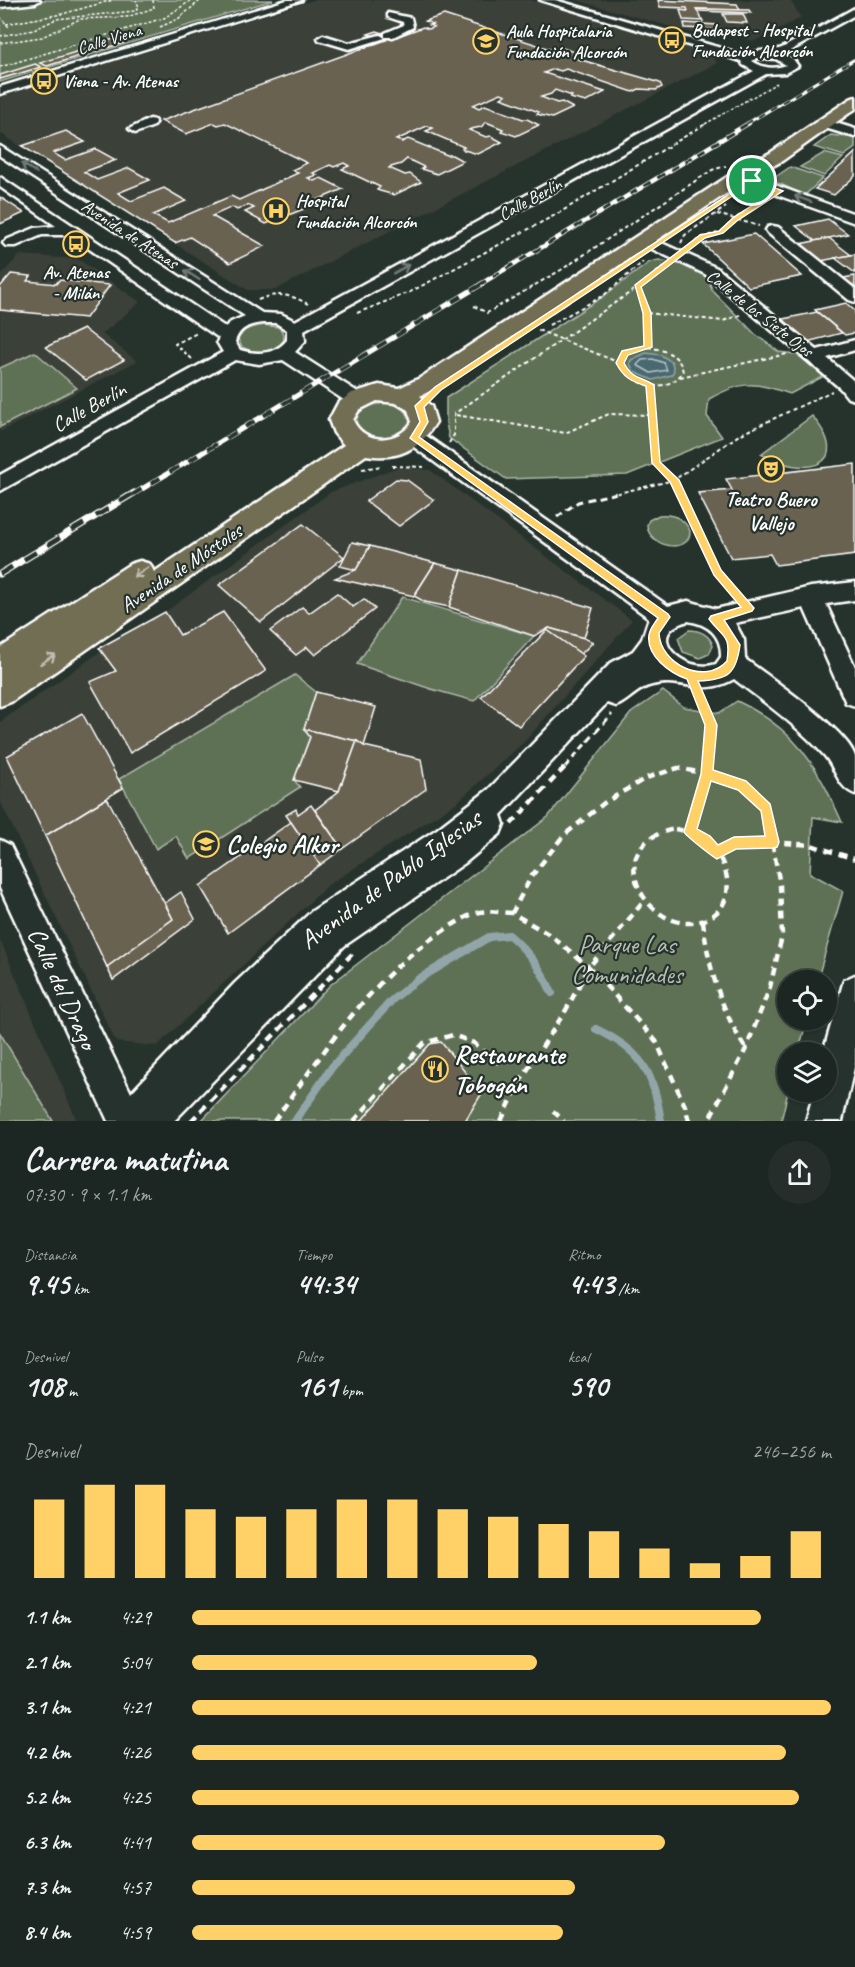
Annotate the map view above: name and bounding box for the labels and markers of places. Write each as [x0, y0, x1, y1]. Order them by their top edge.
place label: Budapest - Hospital Fundación Alcorcón [692, 19, 816, 62]
place label: Aula Hospitalaria Fundación Alcorcón [506, 20, 627, 63]
bus stop icon: Budapest - Hospital Fundación Alcorcón [657, 25, 687, 55]
school or university icon: Aula Hospitalaria Fundación Alcorcón [471, 26, 501, 56]
bus stop icon: Viena - Av. Atenas [29, 66, 59, 96]
place label: Viena - Av. Atenas [63, 70, 180, 92]
pin [726, 155, 777, 206]
place label: Hospital Fundación Alcorcón [296, 190, 417, 233]
hospital icon: Hospital Fundación Alcorcón [261, 196, 291, 226]
bus stop icon: Av. Atenas - Milán [61, 229, 91, 259]
place label: Av. Atenas - Milán [43, 261, 111, 304]
theatre icon: Teatro Buero Vallejo [756, 454, 786, 484]
place label: Teatro Buero Vallejo [725, 486, 818, 536]
place label: Colegio Alkor [226, 828, 340, 861]
school or university icon: Colegio Alkor [191, 829, 221, 859]
place label: Restaurante Tobogán [454, 1038, 567, 1101]
restaurant icon: Restaurante Tobogán [420, 1054, 450, 1084]

